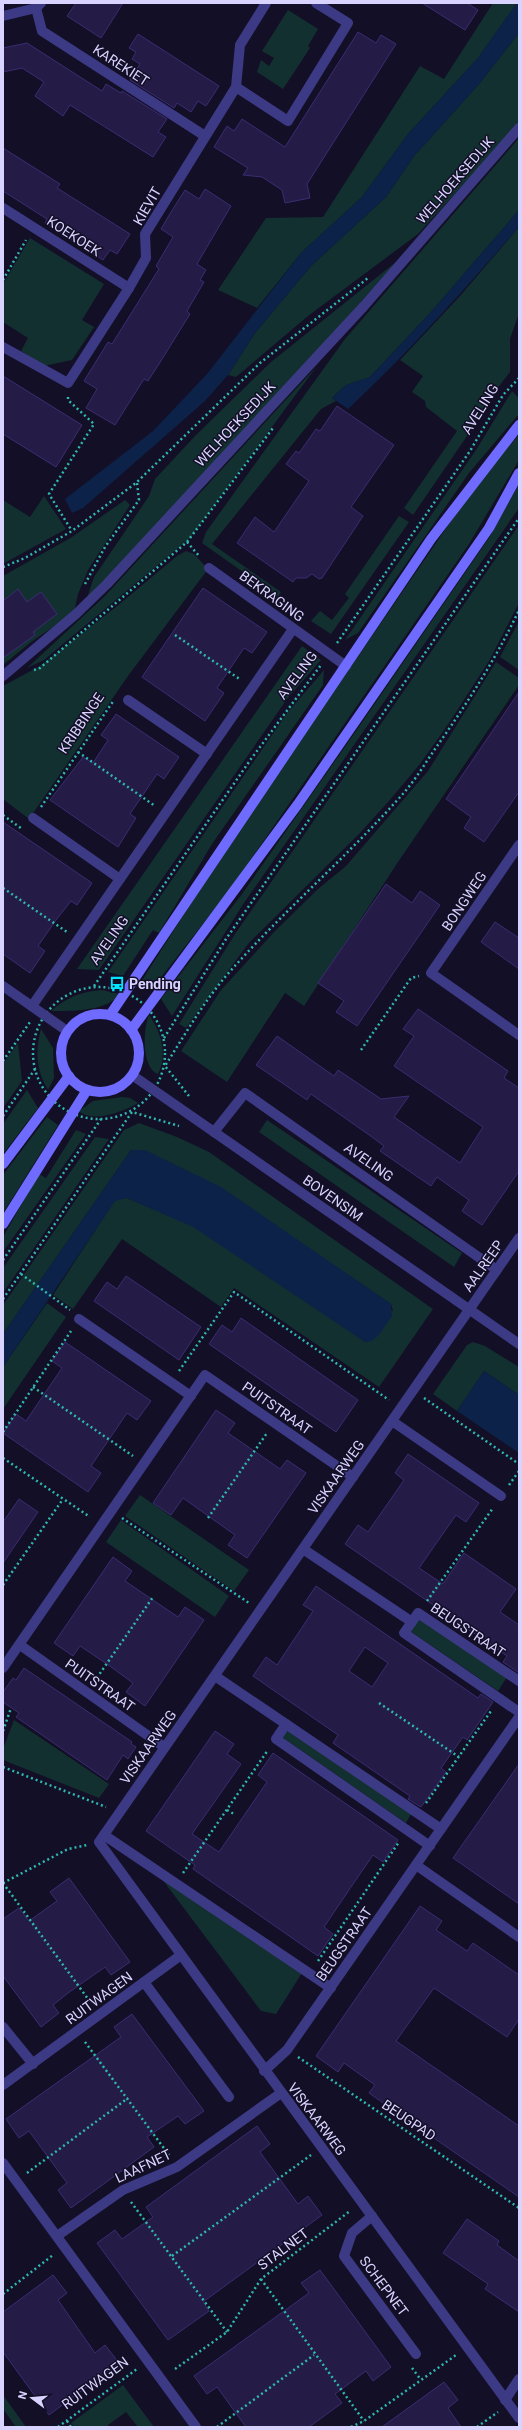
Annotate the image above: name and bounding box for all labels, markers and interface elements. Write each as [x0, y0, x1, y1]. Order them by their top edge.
street label: KAREKIET [90, 41, 153, 89]
street label: WELHOEKSEDIJK [413, 133, 497, 227]
street label: KIEVIT [130, 184, 165, 228]
street label: KOEKOEK [44, 213, 104, 259]
street label: WELHOEKSEDIJK [192, 378, 279, 470]
street label: AVELING [458, 381, 502, 437]
street label: BEKRAGING [237, 567, 307, 625]
street label: AVELING [274, 648, 320, 702]
street label: KRIBBINGE [55, 689, 107, 756]
street label: BONGWEG [438, 868, 490, 934]
street label: AVELING [86, 912, 132, 968]
bus stop icon: Pending [108, 975, 126, 993]
place label: Pending [129, 976, 181, 992]
street label: AVELING [341, 1139, 397, 1185]
street label: BOVENSIM [300, 1172, 366, 1224]
street label: AALREEP [459, 1237, 507, 1295]
street label: PUITSTRAAT [239, 1378, 315, 1438]
street label: VISKAARWEG [305, 1437, 367, 1517]
street label: BEUGSTRAAT [428, 1599, 509, 1661]
street label: PUITSTRAAT [62, 1655, 138, 1715]
street label: VISKAARWEG [117, 1707, 179, 1787]
street label: BEUGSTRAAT [313, 1904, 376, 1984]
street label: RUITWAGEN [63, 1968, 135, 2028]
street label: VISKAARWEG [285, 2080, 349, 2158]
street label: BEUGPAD [379, 2096, 439, 2144]
street label: LAAFNET [112, 2146, 174, 2186]
street label: STALNET [255, 2224, 312, 2273]
street label: SCHEPNET [356, 2253, 412, 2320]
street label: RUITWAGEN [59, 2353, 131, 2413]
north arrow [12, 2378, 52, 2418]
text: N [16, 2390, 30, 2401]

